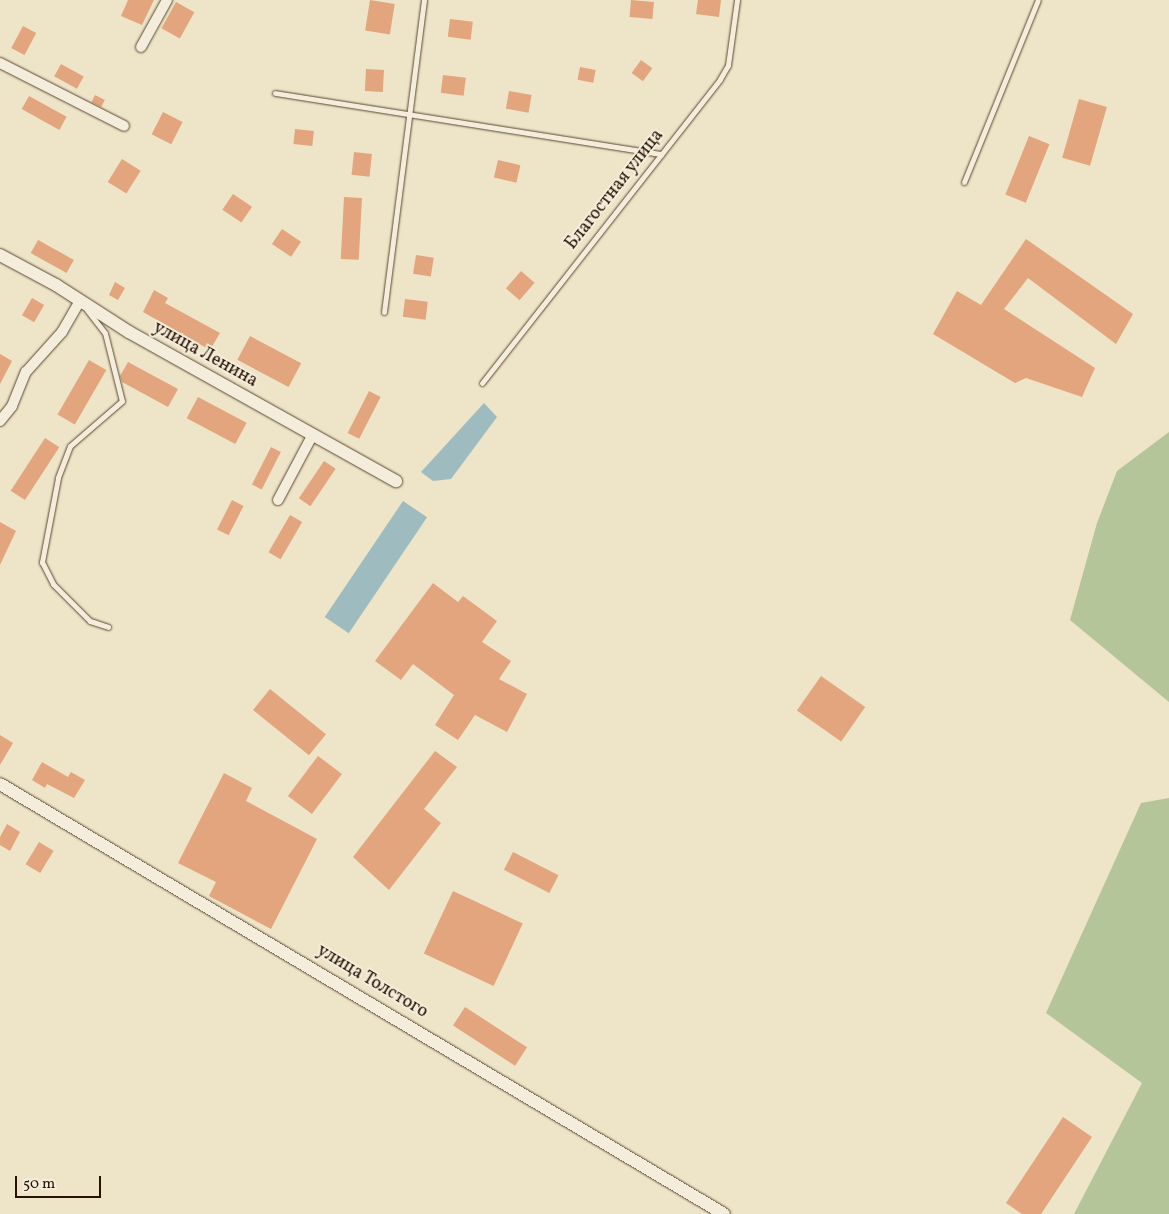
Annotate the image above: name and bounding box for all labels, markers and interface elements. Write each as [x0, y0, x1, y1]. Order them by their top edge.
street label: Благостная улица [561, 125, 669, 255]
street label: улица Ленина [149, 317, 261, 393]
street label: улица Толстого [312, 940, 432, 1024]
scale bar [18, 1166, 104, 1198]
text: 50 m [23, 1174, 55, 1195]

